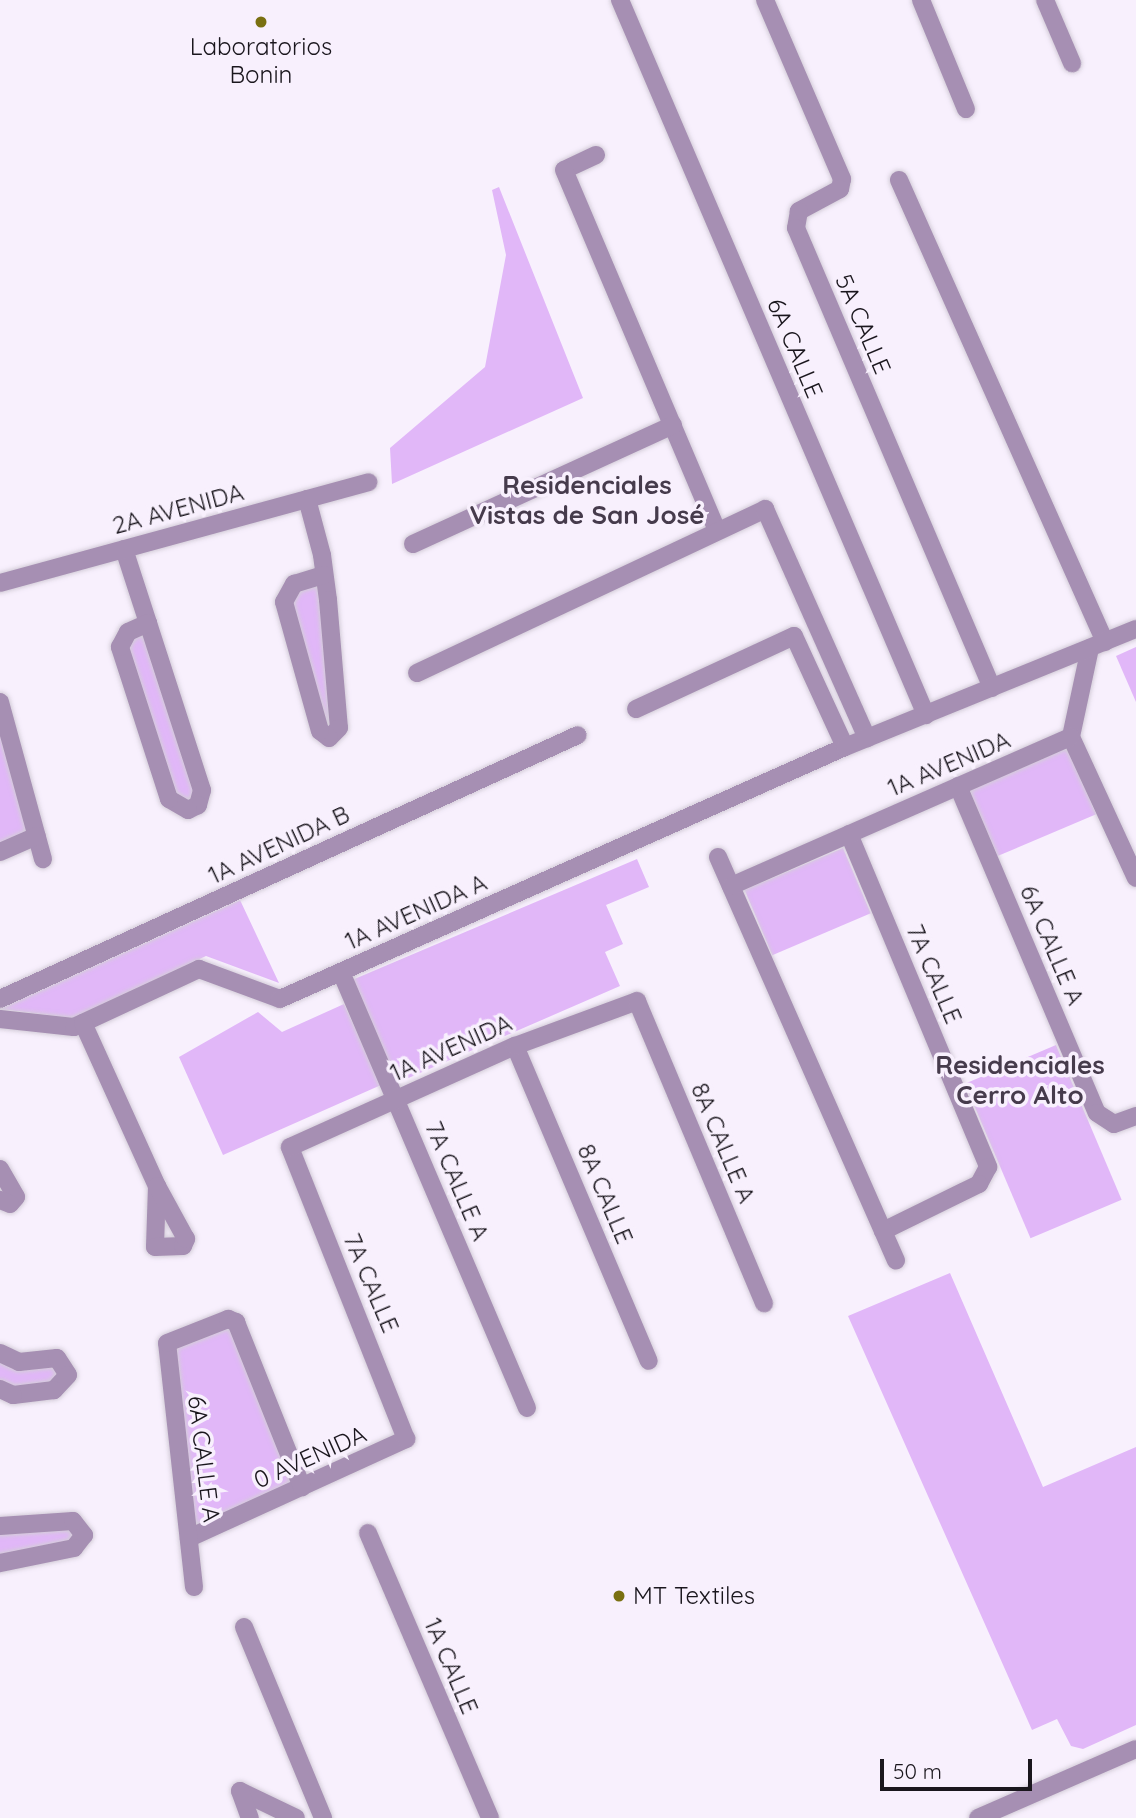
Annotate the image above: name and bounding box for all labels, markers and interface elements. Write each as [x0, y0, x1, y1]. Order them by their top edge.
marker: Laboratorios Bonin [253, 14, 269, 30]
place label: Laboratorios Bonin [190, 33, 332, 89]
street label: 5A CALLE [829, 270, 897, 378]
street label: 6A CALLE [761, 294, 829, 402]
district label: Residenciales Vistas de San José [469, 469, 705, 530]
street label: 2A AVENIDA [109, 478, 247, 540]
street label: 1A AVENIDA [884, 725, 1014, 803]
street label: 1A AVENIDA B [204, 800, 354, 890]
street label: 1A AVENIDA A [341, 868, 491, 956]
street label: 6A CALLE A [1014, 881, 1090, 1009]
street label: 7A CALLE [900, 920, 968, 1028]
street label: 1A AVENIDA [386, 1008, 516, 1088]
district label: Residenciales Cerro Alto [935, 1049, 1105, 1110]
street label: 8A CALLE A [685, 1079, 761, 1207]
street label: 7A CALLE A [419, 1117, 495, 1245]
street label: 8A CALLE [571, 1140, 639, 1248]
street label: 7A CALLE [337, 1229, 405, 1337]
street label: 6A CALLE A [182, 1394, 226, 1524]
street label: 0 AVENIDA [249, 1419, 371, 1495]
place label: MT Textiles [633, 1582, 755, 1610]
marker: MT Textiles [611, 1588, 627, 1604]
street label: 1A CALLE [418, 1614, 484, 1718]
scale bar [884, 1744, 1036, 1788]
text: 50 m [893, 1758, 942, 1784]

